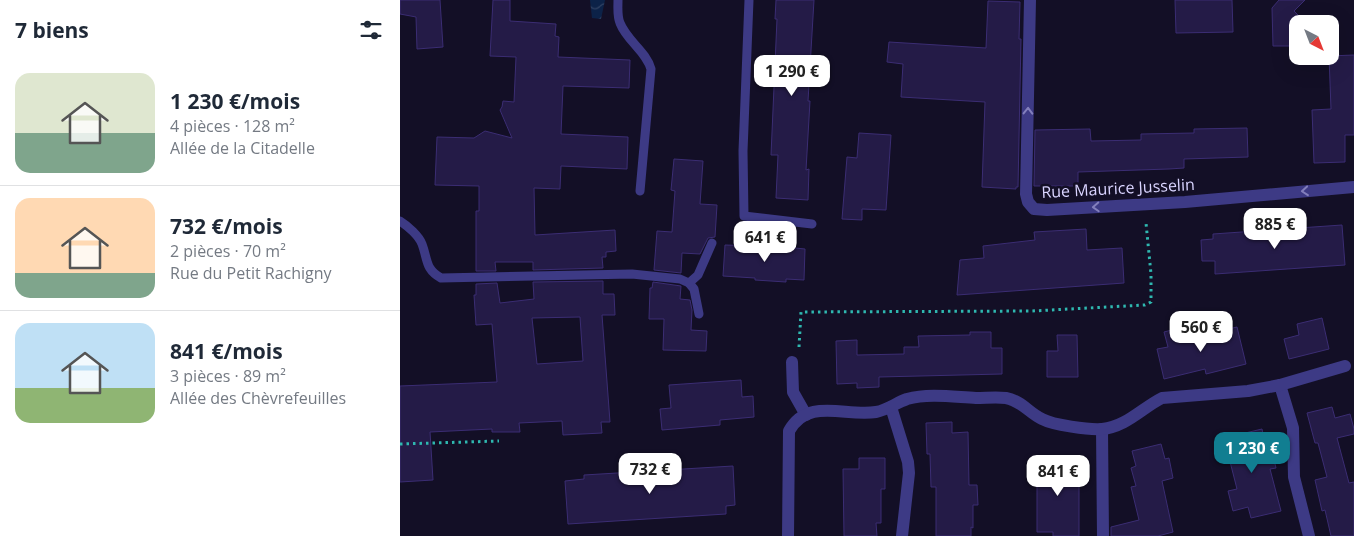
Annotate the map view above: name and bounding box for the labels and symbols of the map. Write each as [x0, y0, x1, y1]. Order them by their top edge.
north arrow [1289, 15, 1339, 65]
pin: 1 290 € [746, 54, 838, 97]
one-way arrow [1023, 107, 1033, 114]
street label: Rue Maurice Jusselin [1041, 173, 1195, 203]
one-way arrow [1301, 186, 1309, 197]
one-way arrow [1092, 202, 1100, 213]
pin: 885 € [1240, 208, 1310, 250]
pin: 641 € [730, 220, 800, 263]
pin: 560 € [1166, 310, 1236, 353]
pin: 1 230 € [1206, 432, 1298, 474]
pin: 732 € [615, 452, 685, 495]
pin: 841 € [1023, 454, 1093, 497]

